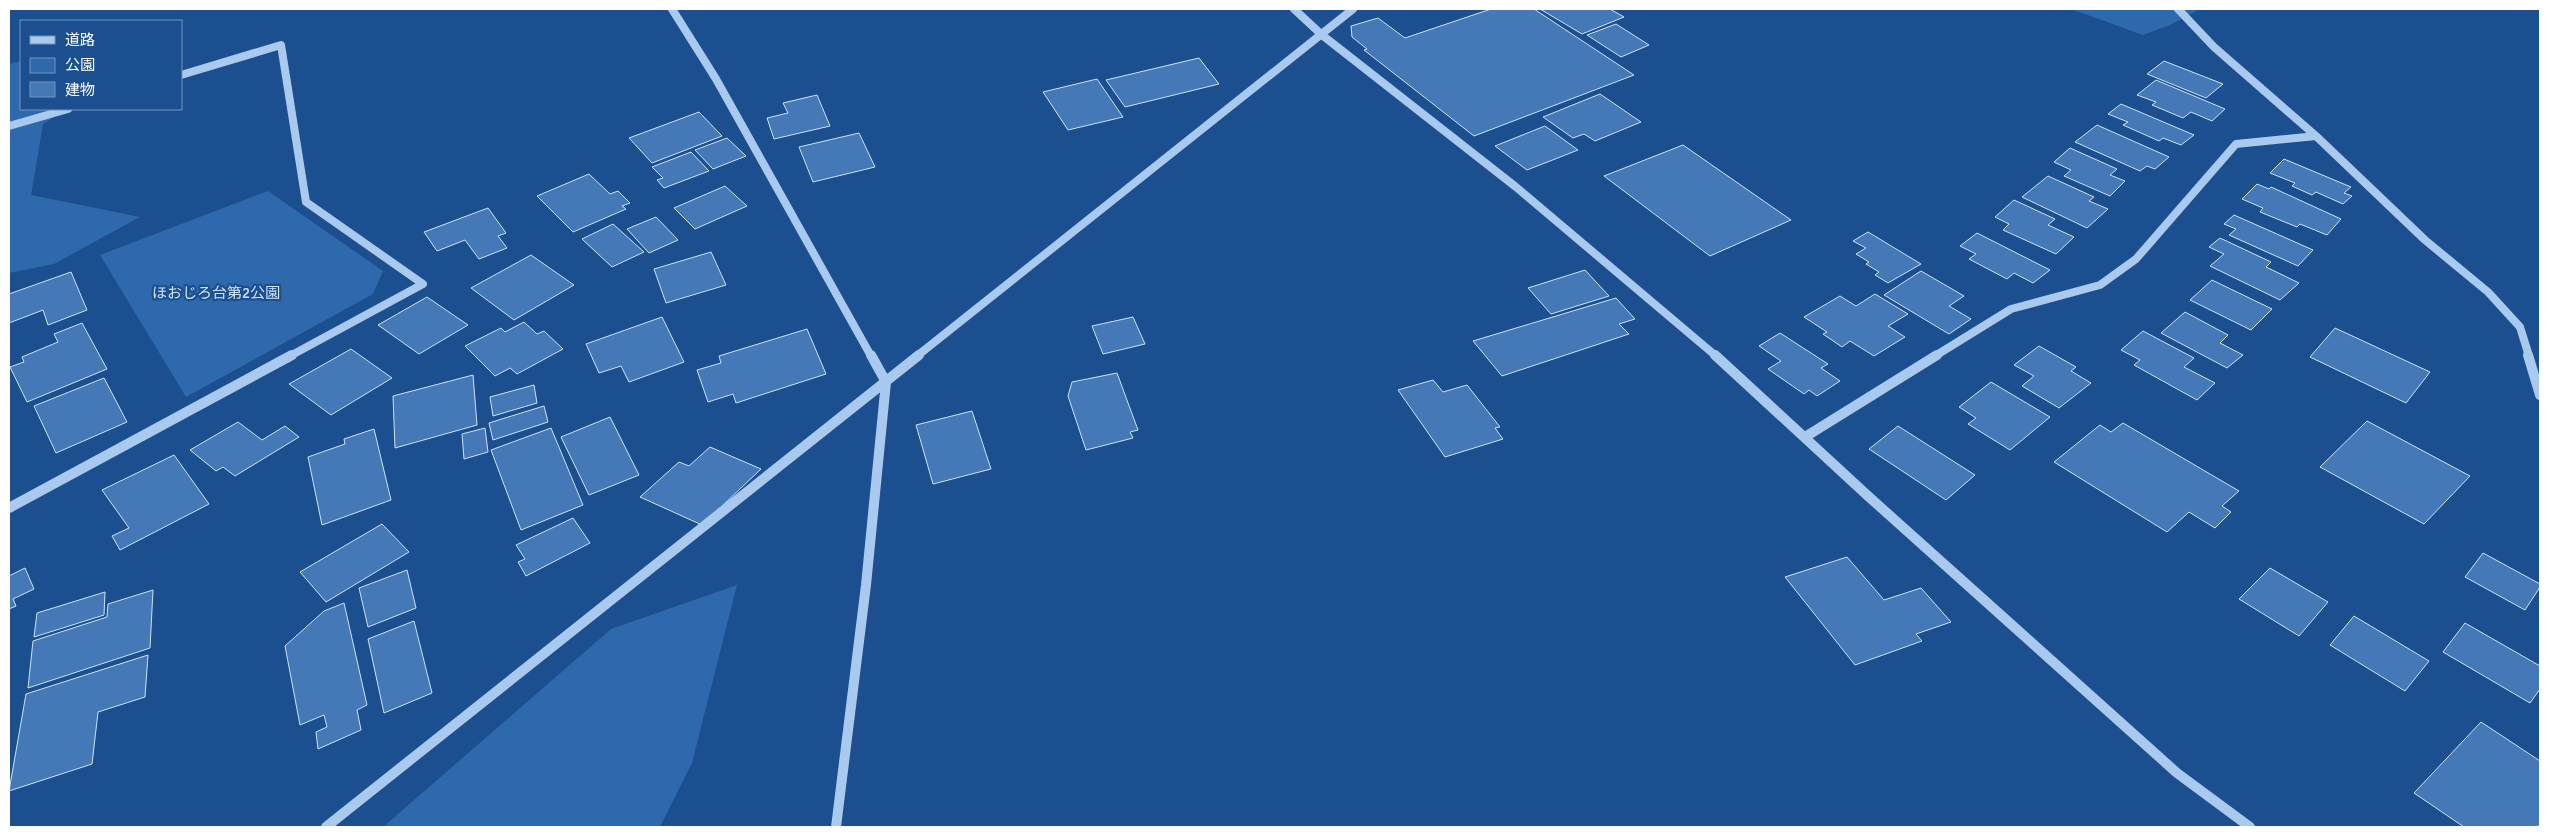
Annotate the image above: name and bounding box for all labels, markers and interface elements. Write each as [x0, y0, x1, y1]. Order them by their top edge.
legend [20, 20, 182, 110]
text: 道路 [65, 31, 95, 49]
text: 公園 [65, 56, 95, 74]
text: 建物 [65, 81, 95, 99]
park label: ほおじろ台第2公園 [152, 284, 280, 302]

